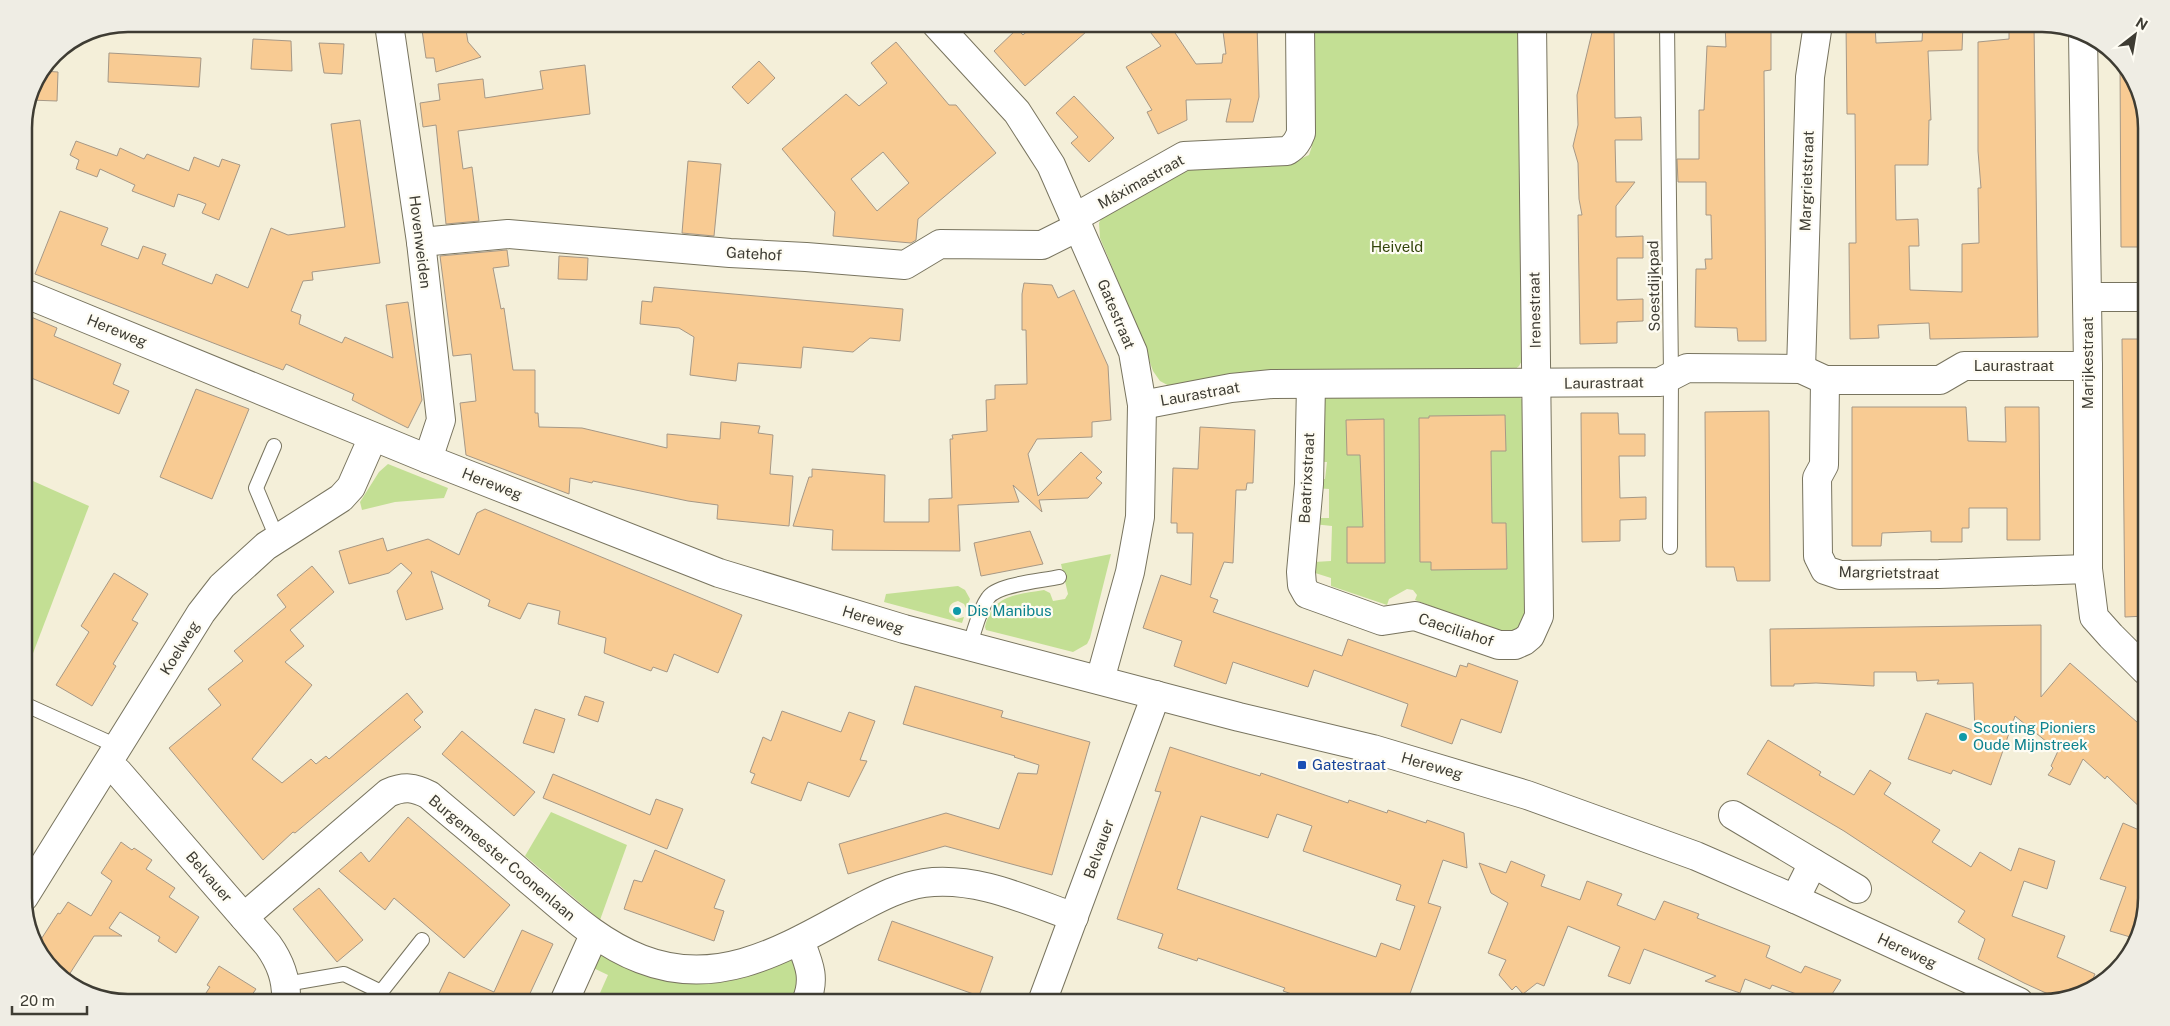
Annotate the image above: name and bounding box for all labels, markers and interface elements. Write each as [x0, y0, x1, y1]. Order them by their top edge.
north arrow [2110, 10, 2160, 60]
text: N [2133, 14, 2151, 34]
street label: Margrietstraat [1796, 130, 1817, 232]
street label: Máximastraat [1095, 151, 1187, 212]
street label: Hovenweiden [406, 194, 435, 290]
park label: Heiveld [1371, 238, 1423, 255]
street label: Soestdijkpad [1644, 240, 1663, 332]
street label: Gatehof [726, 244, 782, 263]
street label: Irenestraat [1525, 271, 1544, 348]
street label: Gatestraat [1094, 276, 1139, 351]
street label: Hereweg [85, 311, 150, 350]
street label: Marijkestraat [2079, 317, 2096, 409]
street label: Laurastraat [1974, 357, 2054, 374]
street label: Laurastraat [1564, 373, 1644, 392]
street label: Laurastraat [1159, 378, 1241, 409]
street label: Beatrixstraat [1296, 432, 1317, 524]
street label: Hereweg [460, 464, 525, 503]
street label: Margrietstraat [1838, 563, 1940, 582]
street label: Hereweg [840, 602, 906, 637]
place label: Dis Manibus [967, 602, 1052, 619]
marker: Dis Manibus [951, 605, 963, 617]
street label: Caeciliahof [1416, 609, 1496, 650]
street label: Koelweg [156, 618, 203, 678]
place label: Scouting Pioniers Oude Mijnstreek [1973, 719, 2096, 753]
marker: Scouting Pioniers Oude Mijnstreek [1957, 731, 1969, 743]
street label: Hereweg [1399, 749, 1465, 782]
place label: Gatestraat [1312, 756, 1386, 773]
marker: Gatestraat [1296, 759, 1308, 771]
street label: Burgemeester Coonenlaan [426, 791, 579, 924]
street label: Belvauer [1080, 817, 1117, 881]
street label: Belvauer [183, 848, 236, 906]
street label: Hereweg [1875, 929, 1940, 972]
scale bar [12, 984, 88, 1016]
text: 20 m [20, 992, 55, 1009]

